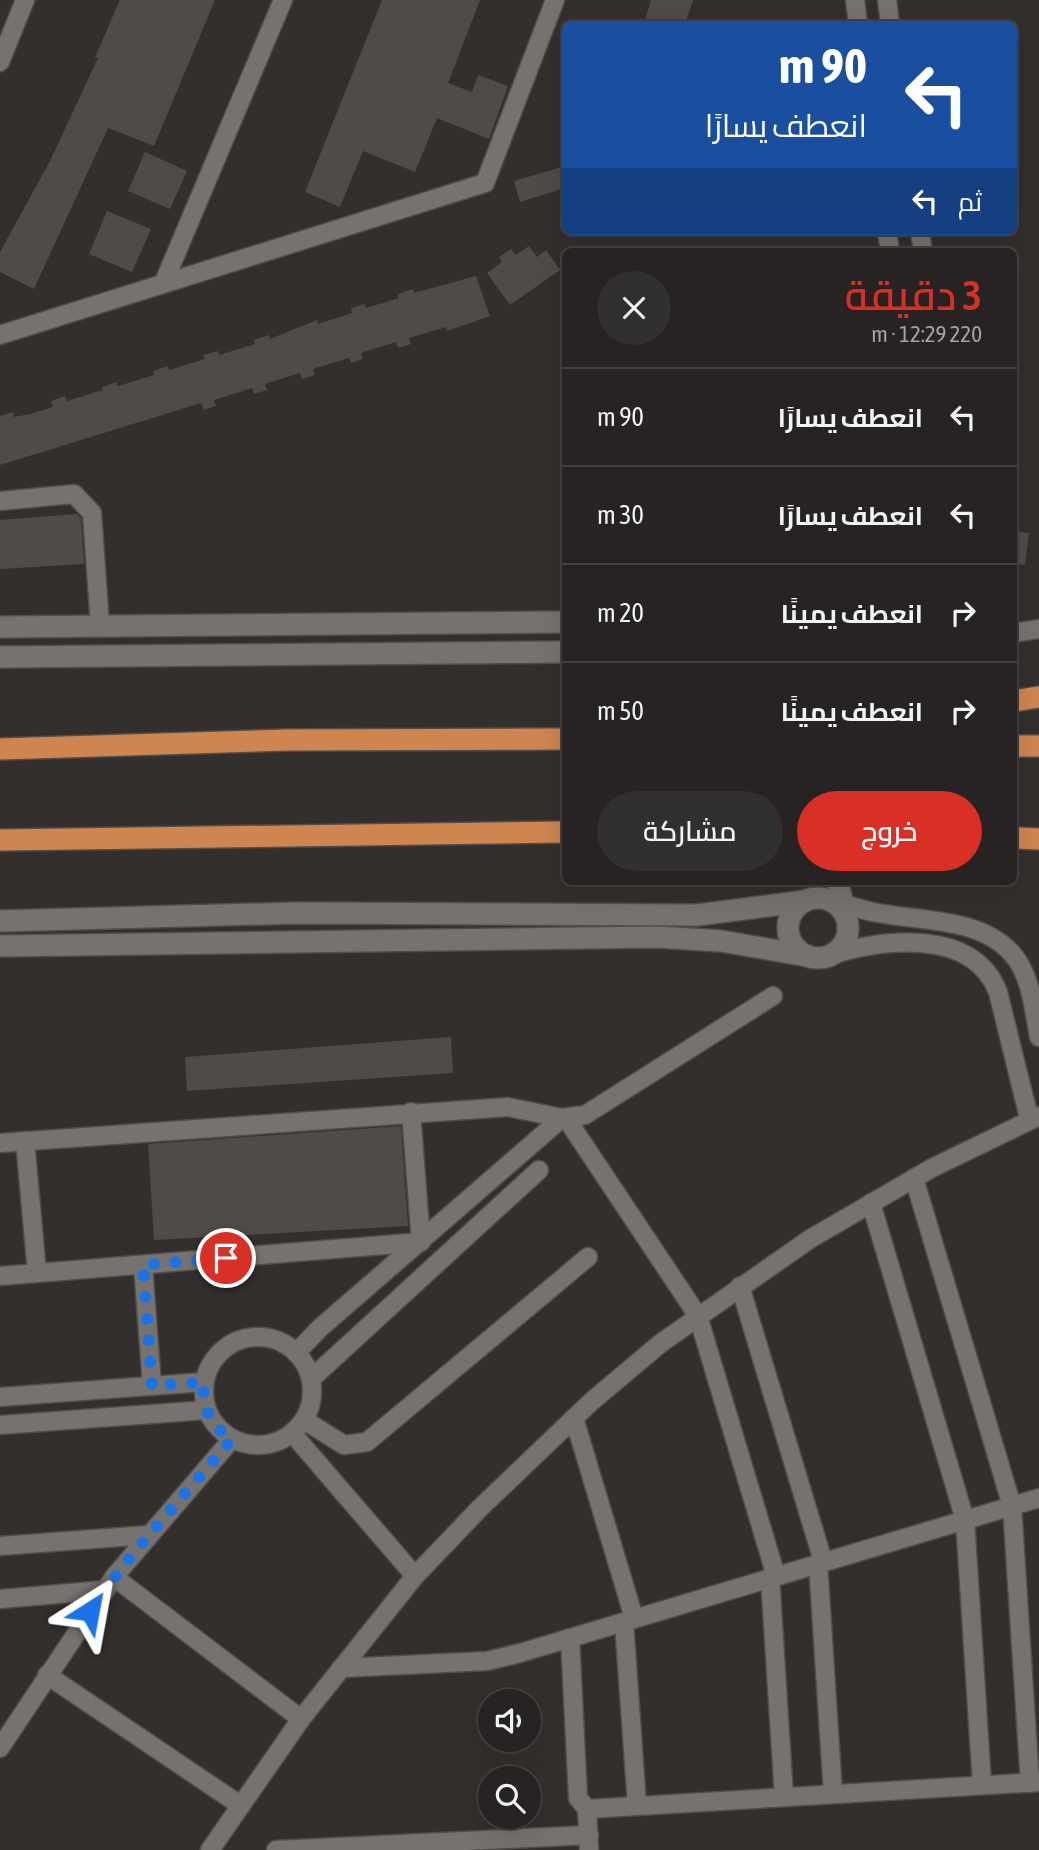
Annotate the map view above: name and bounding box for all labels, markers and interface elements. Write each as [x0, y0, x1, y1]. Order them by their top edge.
text: 90 m [779, 37, 867, 93]
icon: left [891, 49, 982, 140]
text: انعطف يسارًا [705, 107, 867, 144]
icon: left [906, 182, 944, 220]
text: ثم [958, 187, 982, 217]
button: close [597, 271, 671, 345]
text: 3 دقيقة [845, 271, 982, 319]
text: 220 m · 12:29 [871, 321, 982, 347]
icon: left [944, 398, 982, 436]
text: 90 m [597, 402, 644, 432]
text: انعطف يسارًا [778, 403, 923, 433]
icon: left [944, 496, 982, 534]
text: 30 m [597, 500, 644, 530]
text: انعطف يسارًا [778, 501, 923, 531]
icon: right [944, 594, 982, 632]
text: 20 m [597, 598, 644, 628]
text: انعطف يمينًا [781, 599, 923, 629]
icon: right [944, 692, 982, 730]
text: 50 m [597, 696, 644, 726]
text: انعطف يمينًا [781, 697, 923, 727]
button: مشاركة [597, 791, 783, 871]
button: خروج [797, 791, 982, 871]
pin [196, 1228, 256, 1288]
icon: arrive [207, 1239, 245, 1277]
position arrow [53, 1574, 127, 1648]
map controls [478, 1689, 541, 1829]
button: sound [478, 1689, 541, 1752]
button: search [478, 1766, 541, 1829]

